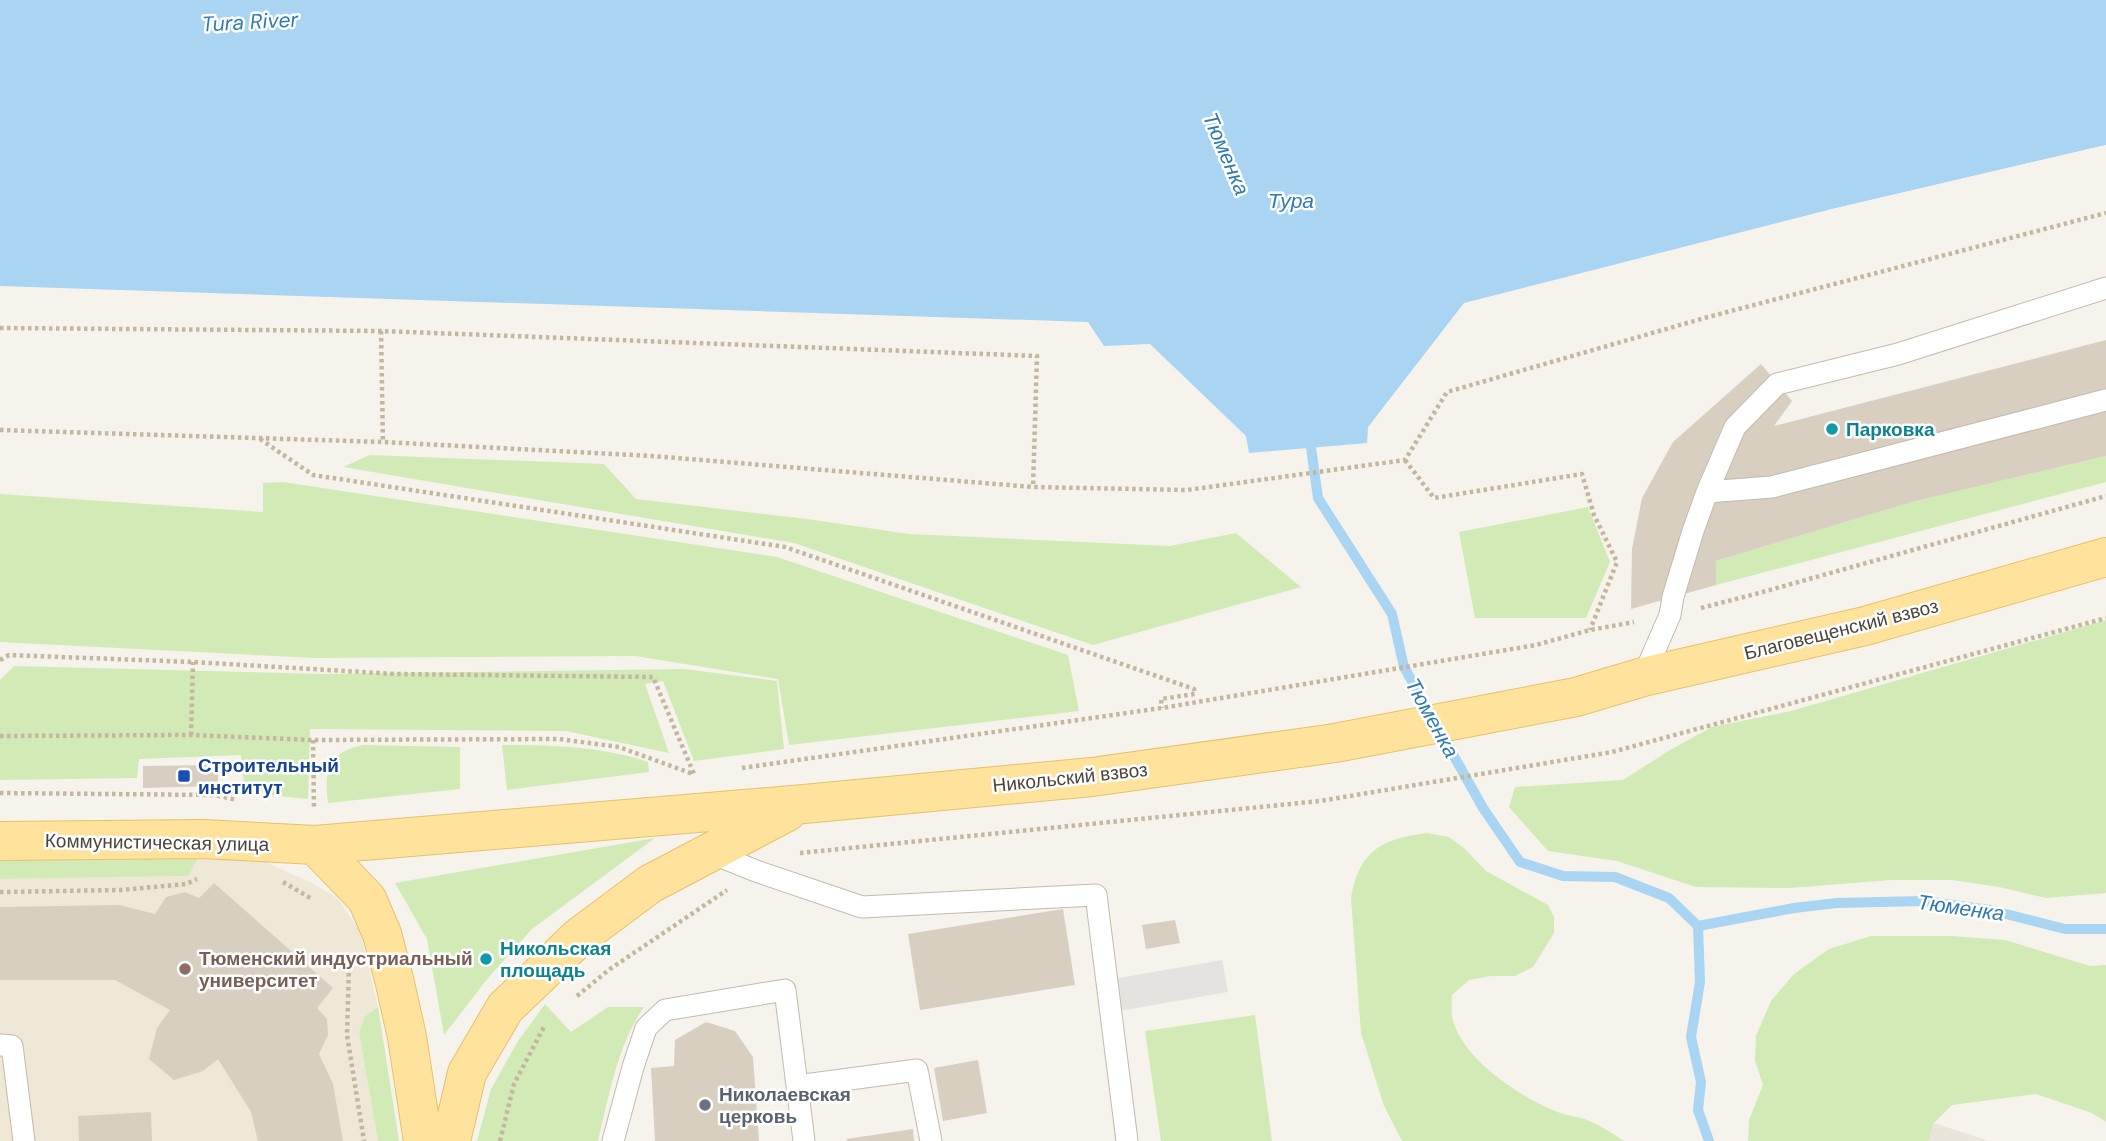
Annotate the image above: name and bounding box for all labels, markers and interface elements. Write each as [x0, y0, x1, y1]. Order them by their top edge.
water label: Tura River [201, 5, 300, 39]
water label: Тюменка [1196, 108, 1256, 200]
water label: Тура [1268, 187, 1314, 215]
place label: Парковка [1846, 417, 1935, 442]
marker: Парковка [1824, 421, 1840, 437]
street label: Благовещенский взвоз [1741, 593, 1941, 666]
water label: Тюменка [1399, 673, 1465, 763]
place label: Строительный институт [198, 753, 339, 800]
street label: Никольский взвоз [991, 757, 1149, 798]
marker: Строительный институт [176, 768, 192, 784]
street label: Коммунистическая улица [45, 828, 270, 857]
water label: Тюменка [1916, 888, 2006, 928]
place label: Никольская площадь [500, 936, 611, 983]
place label: Тюменский индустриальный университет [199, 946, 473, 993]
marker: Никольская площадь [478, 951, 494, 967]
marker: Тюменский индустриальный университет [177, 961, 193, 977]
place label: Николаевская церковь [719, 1082, 851, 1129]
marker: Николаевская церковь [697, 1097, 713, 1113]

